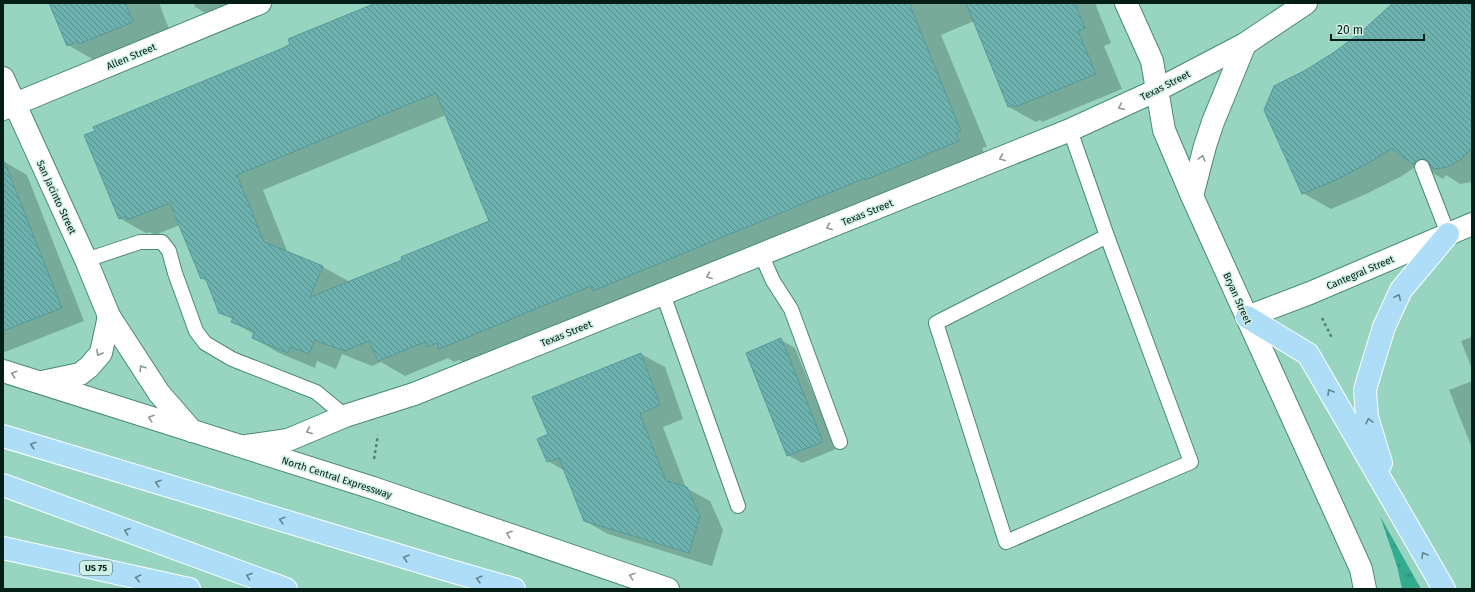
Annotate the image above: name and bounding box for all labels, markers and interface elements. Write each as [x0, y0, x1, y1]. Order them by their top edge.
scale bar [1331, 16, 1424, 42]
text: 20 m [1337, 23, 1363, 37]
street label: Allen Street [105, 41, 158, 73]
street label: Texas Street [1138, 68, 1193, 104]
one-way arrow [1118, 102, 1126, 110]
one-way arrow [998, 153, 1005, 161]
one-way arrow [1197, 155, 1206, 162]
street label: San Jacinto Street [34, 158, 79, 237]
street label: Texas Street [840, 197, 895, 229]
one-way arrow [826, 222, 834, 230]
street label: Cantegral Street [1325, 253, 1396, 293]
street label: Bryan Street [1220, 270, 1254, 327]
one-way arrow [705, 271, 712, 279]
one-way arrow [1393, 293, 1401, 301]
street label: Texas Street [539, 318, 594, 350]
one-way arrow [97, 349, 104, 356]
one-way arrow [140, 365, 147, 372]
one-way arrow [11, 371, 18, 379]
one-way arrow [1328, 389, 1335, 396]
one-way arrow [148, 414, 155, 423]
one-way arrow [1365, 417, 1373, 424]
one-way arrow [306, 426, 314, 434]
one-way arrow [30, 441, 37, 450]
street label: North Central Expressway [280, 454, 393, 501]
one-way arrow [154, 479, 161, 488]
one-way arrow [279, 516, 286, 525]
one-way arrow [124, 527, 131, 535]
one-way arrow [505, 531, 512, 539]
one-way arrow [1422, 552, 1429, 559]
one-way arrow [403, 554, 410, 563]
road number: US 75 [80, 561, 112, 575]
one-way arrow [246, 572, 253, 580]
one-way arrow [628, 573, 635, 581]
one-way arrow [134, 574, 141, 582]
one-way arrow [476, 575, 483, 584]

